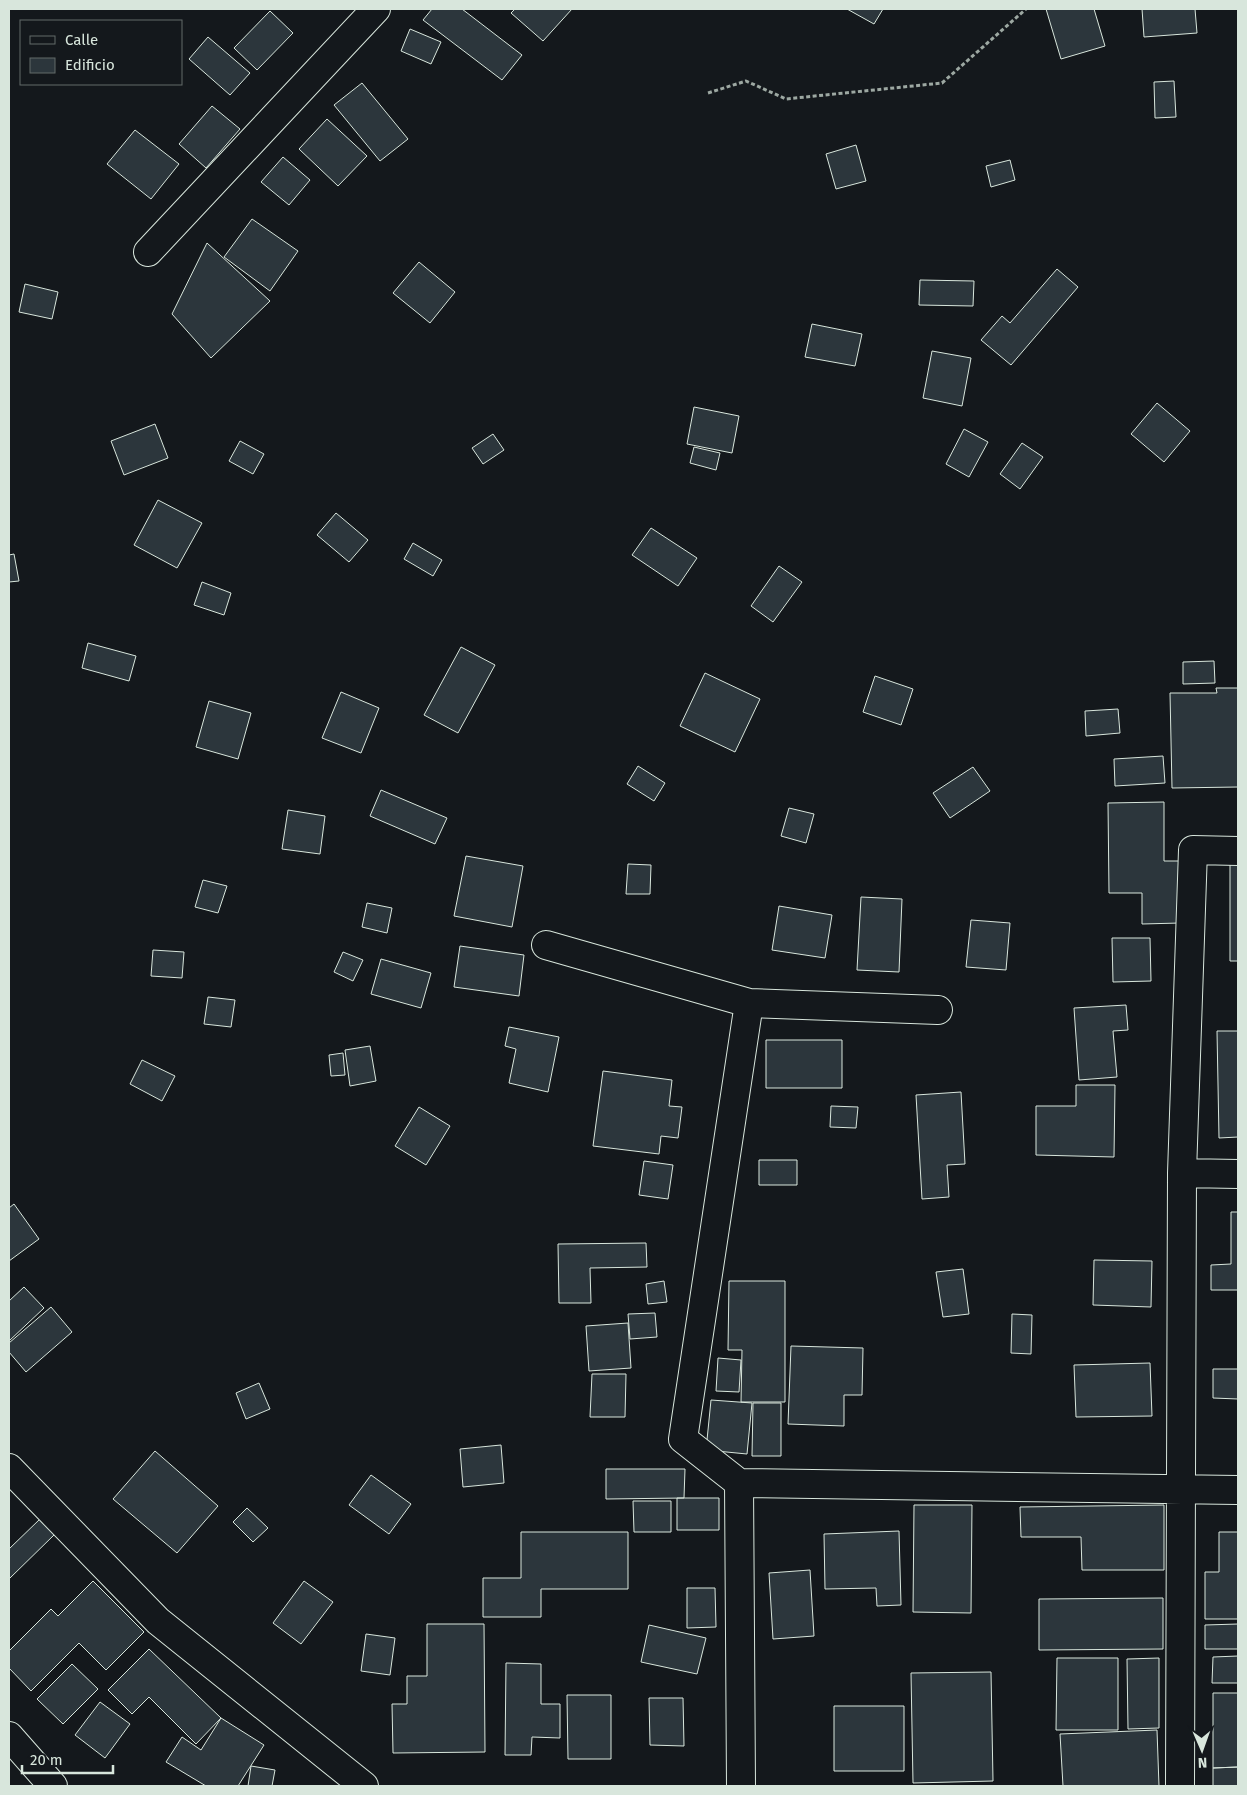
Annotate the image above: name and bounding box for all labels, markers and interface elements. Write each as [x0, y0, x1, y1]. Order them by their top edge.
legend [20, 20, 182, 85]
text: Calle [65, 31, 98, 49]
text: Edificio [65, 56, 115, 74]
north arrow [1177, 1725, 1227, 1775]
scale bar [22, 1742, 114, 1774]
text: 20 m [30, 1751, 63, 1769]
text: N [1197, 1754, 1207, 1771]

